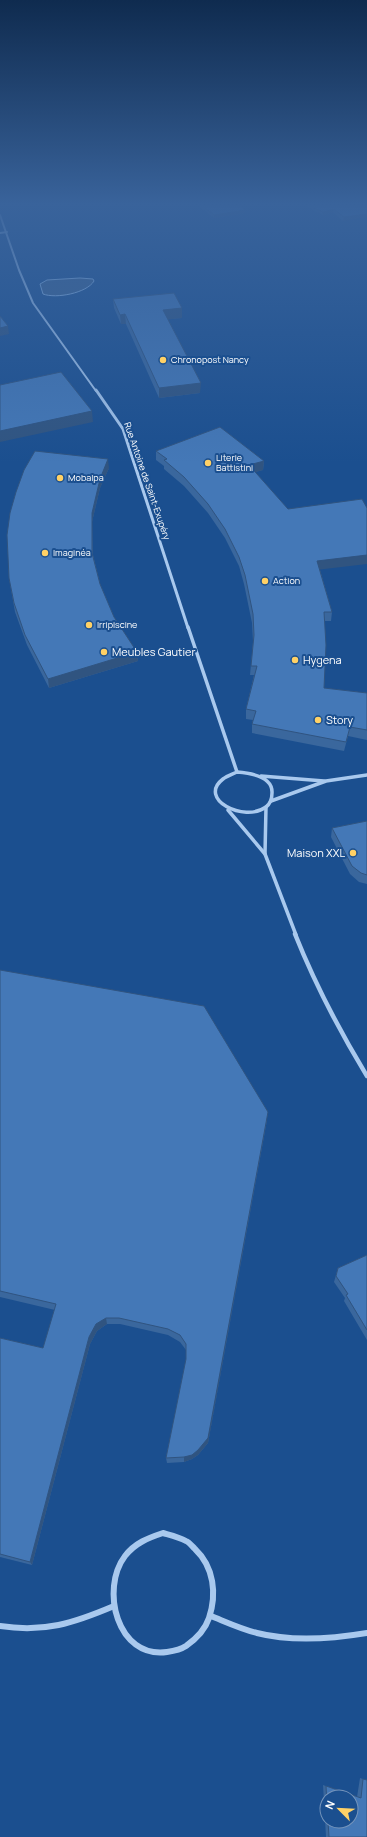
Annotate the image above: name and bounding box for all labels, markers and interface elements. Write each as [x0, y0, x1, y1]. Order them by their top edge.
place label: Chronopost Nancy [171, 353, 249, 366]
marker: Chronopost Nancy [158, 355, 168, 365]
street label: Rue Antoine de Saint-Exupéry [121, 420, 174, 542]
place label: Literie Battistini [216, 451, 253, 474]
marker: Literie Battistini [203, 458, 213, 468]
place label: Mobalpa [68, 471, 104, 484]
marker: Mobalpa [55, 473, 65, 483]
place label: Imaginéa [53, 546, 91, 559]
marker: Imaginéa [40, 548, 50, 558]
place label: Action [273, 574, 300, 587]
marker: Action [260, 576, 270, 586]
place label: Irripiscine [97, 618, 137, 631]
marker: Irripiscine [84, 620, 94, 630]
place label: Meubles Gautier [112, 644, 195, 659]
marker: Meubles Gautier [99, 647, 109, 657]
place label: Hygena [303, 652, 342, 667]
marker: Hygena [290, 655, 300, 665]
place label: Story [326, 712, 353, 727]
marker: Story [313, 715, 323, 725]
place label: Maison XXL [287, 845, 345, 860]
marker: Maison XXL [348, 848, 358, 858]
north arrow [319, 1789, 359, 1829]
text: N [321, 1798, 338, 1811]

